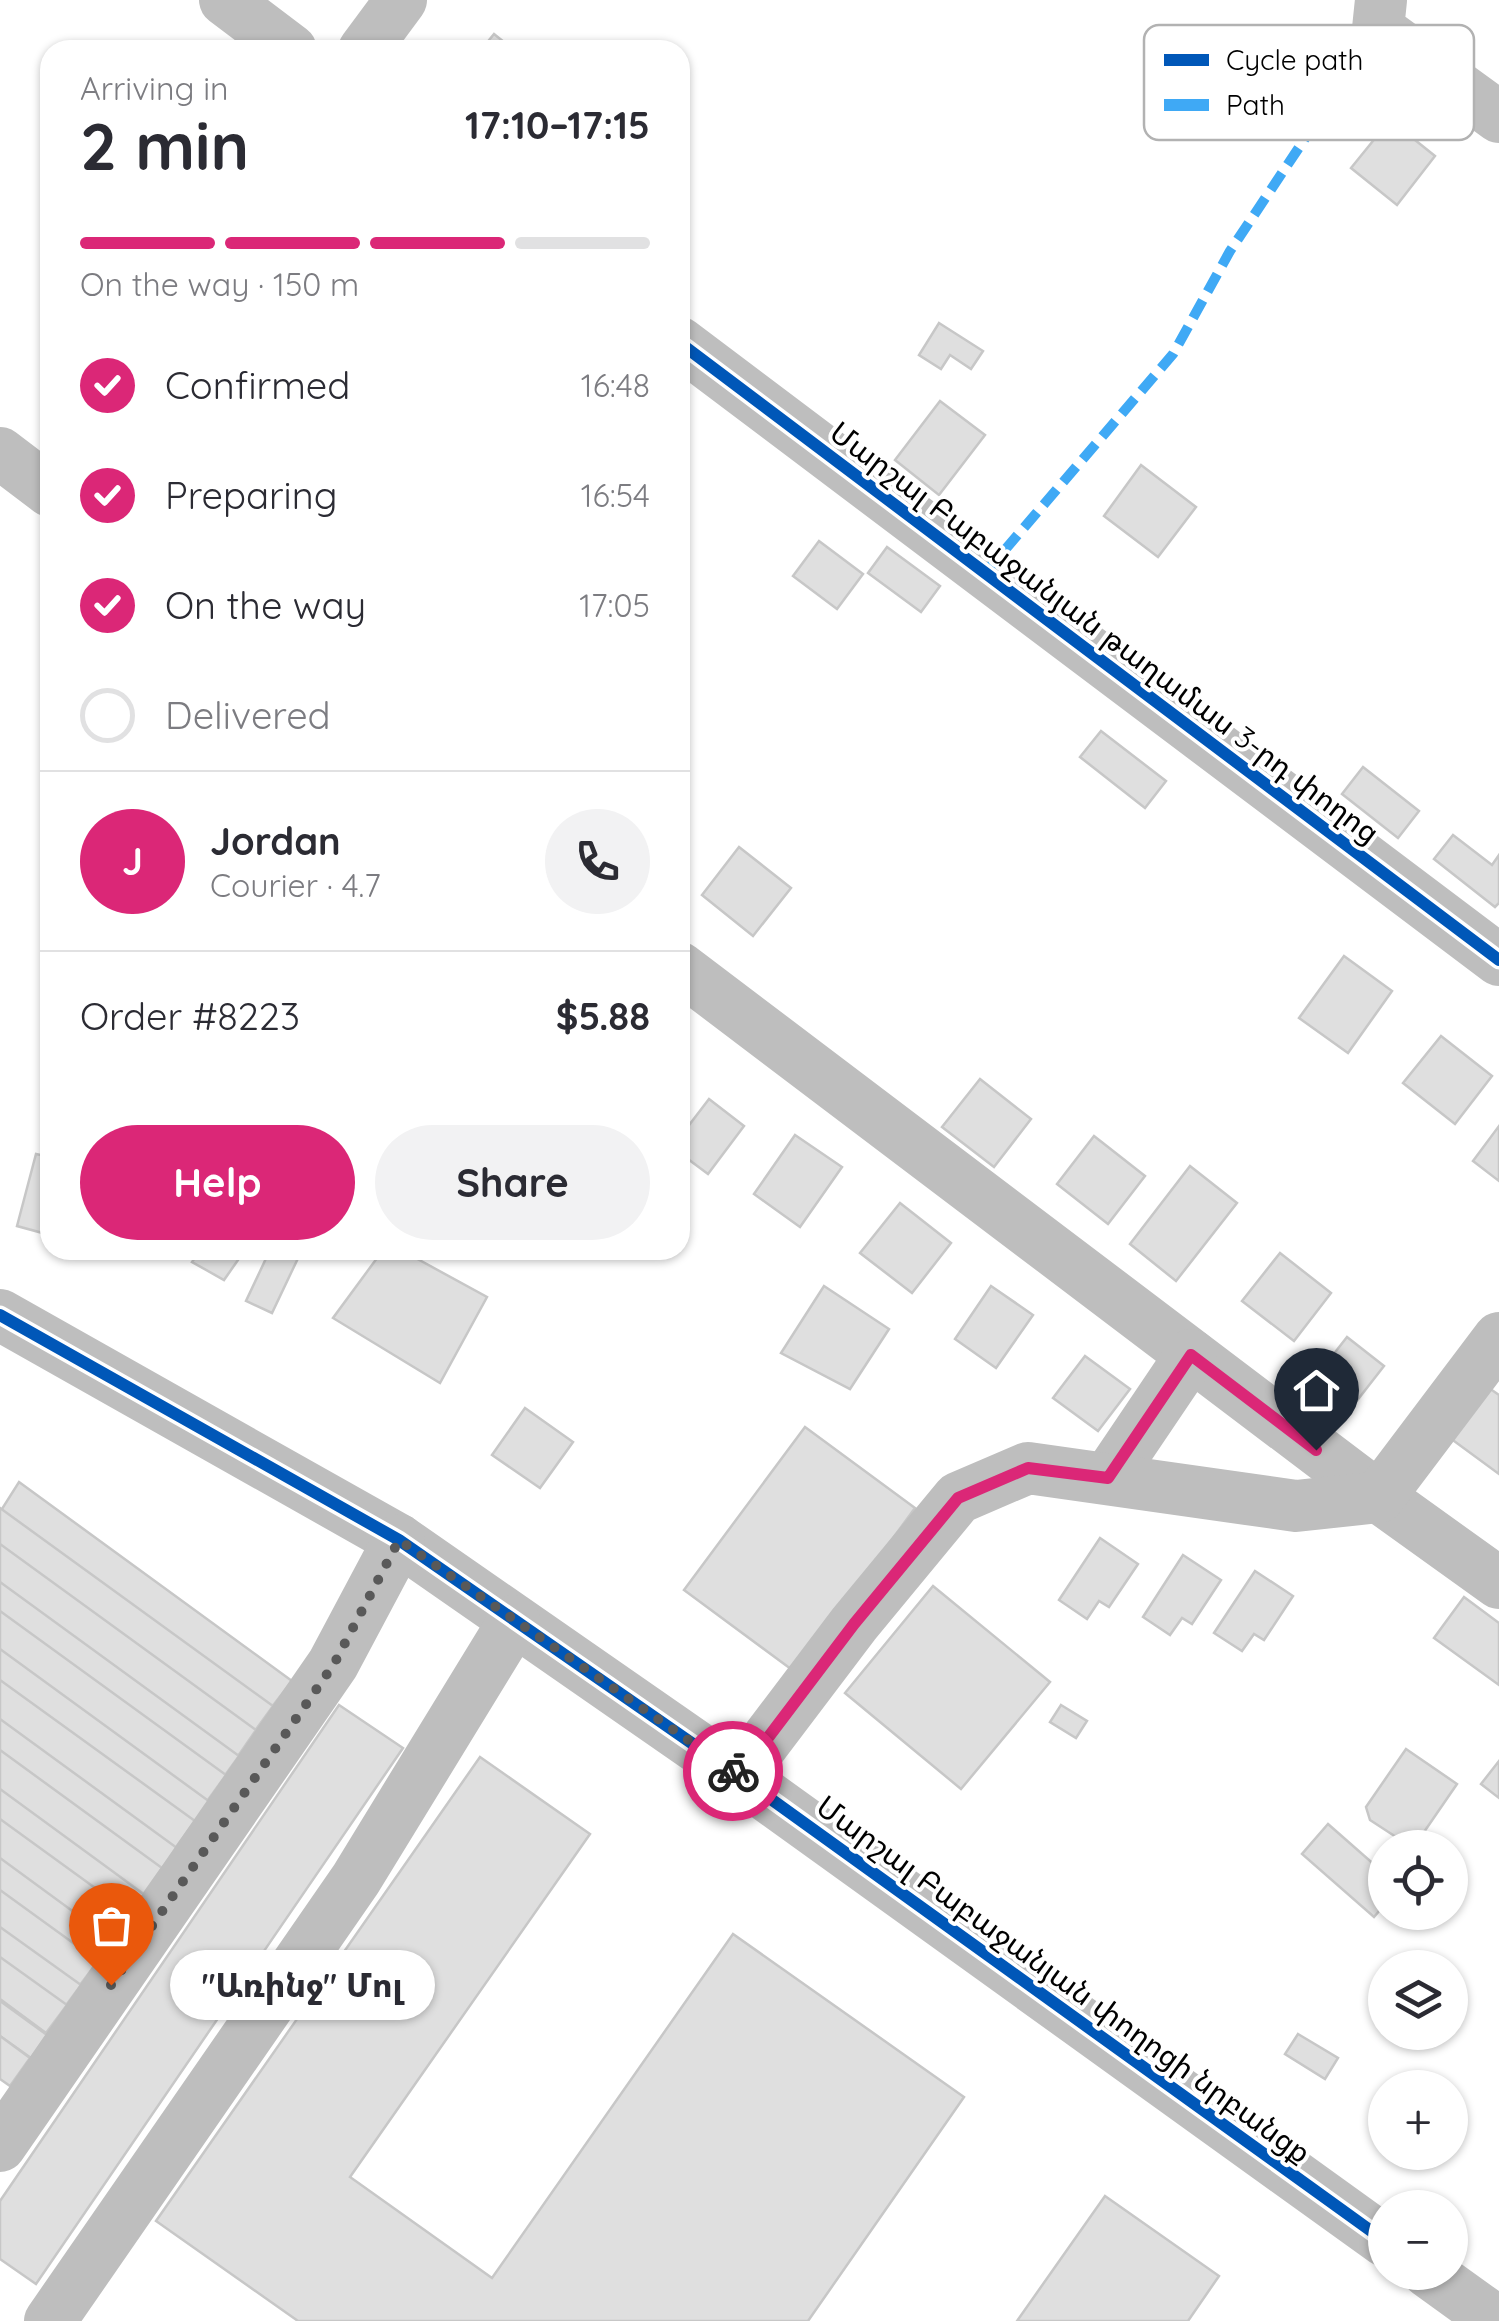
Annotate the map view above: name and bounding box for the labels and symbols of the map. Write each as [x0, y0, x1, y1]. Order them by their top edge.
legend [1144, 25, 1474, 140]
text: Cycle path [1226, 42, 1364, 77]
text: Path [1226, 87, 1285, 122]
street label: Մարշալ Բաբաջանյան թաղամաս 3-րդ փողոց [823, 413, 1387, 851]
pin [1274, 1348, 1359, 1451]
courier [683, 1721, 783, 1821]
street label: Մարշալ Բաբաջանյան փողոցի նրբանցք [809, 1787, 1319, 2171]
pin [69, 1883, 154, 1986]
callout: "Առինջ" Մոլ [171, 1950, 436, 2020]

